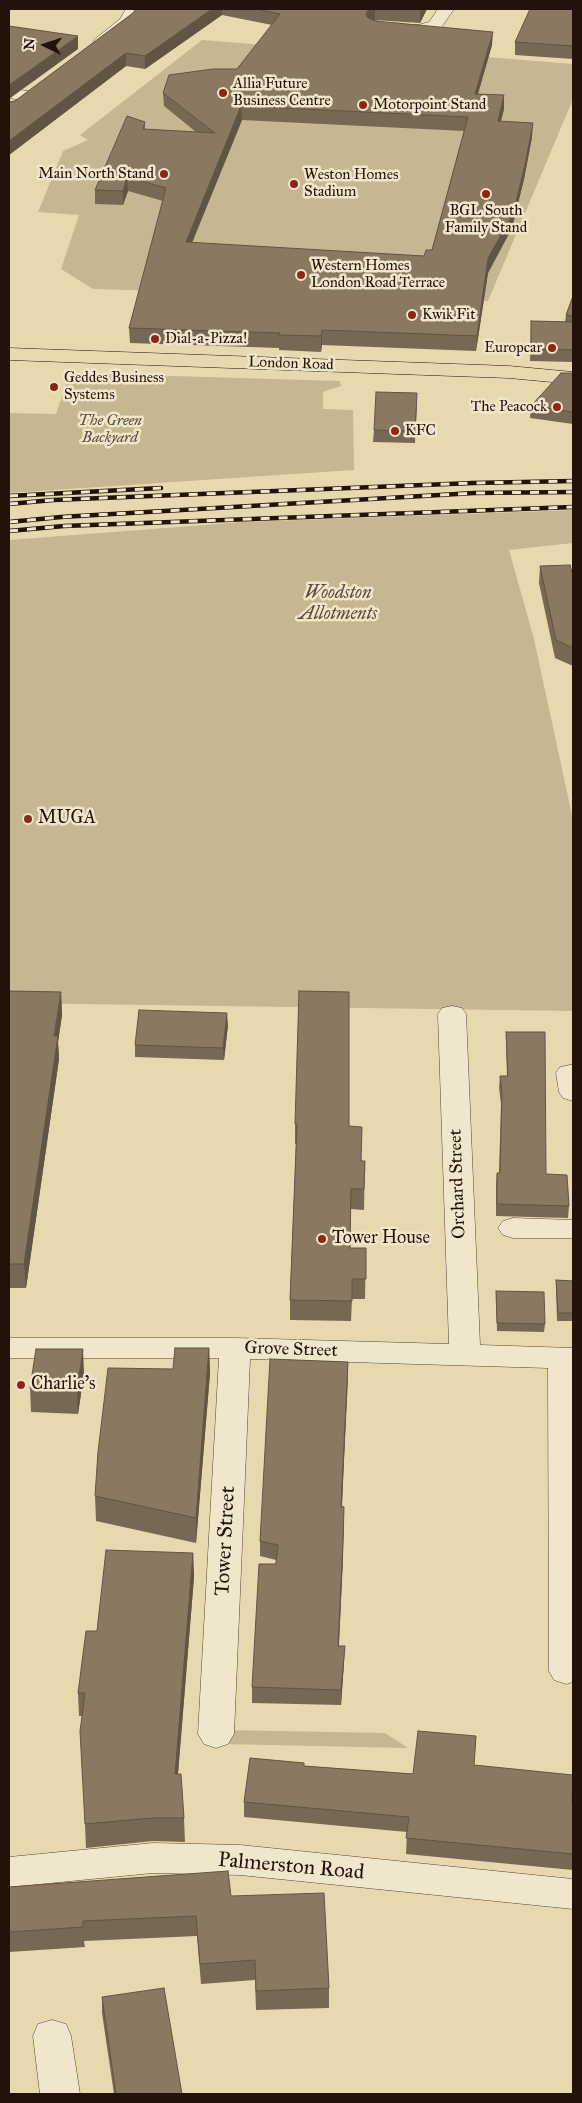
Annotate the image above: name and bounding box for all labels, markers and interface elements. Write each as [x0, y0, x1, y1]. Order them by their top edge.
north arrow [20, 20, 70, 70]
text: N [21, 37, 38, 50]
place label: Allia Future Business Centre [233, 75, 331, 110]
marker: Allia Future Business Centre [217, 87, 229, 99]
place label: Motorpoint Stand [373, 96, 486, 114]
marker: Motorpoint Stand [357, 99, 369, 111]
place label: Main North Stand [38, 165, 154, 183]
place label: Weston Homes Stadium [304, 166, 398, 201]
marker: Main North Stand [158, 168, 170, 180]
marker: Weston Homes Stadium [288, 178, 300, 190]
marker: BGL South Family Stand [480, 188, 492, 200]
place label: BGL South Family Stand [445, 202, 527, 237]
place label: Western Homes London Road Terrace [311, 257, 445, 292]
marker: Western Homes London Road Terrace [295, 269, 307, 281]
place label: Kwik Fit [422, 306, 475, 324]
marker: Kwik Fit [406, 309, 418, 321]
place label: Dial-a-Pizza! [165, 330, 247, 348]
marker: Dial-a-Pizza! [149, 333, 161, 345]
place label: Europcar [484, 339, 542, 357]
marker: Europcar [546, 342, 558, 354]
street label: London Road [248, 354, 334, 374]
place label: Geddes Business Systems [64, 369, 164, 404]
marker: Geddes Business Systems [48, 381, 60, 393]
place label: The Peacock [471, 398, 547, 416]
marker: The Peacock [551, 401, 563, 413]
park label: The Green Backyard [78, 412, 142, 447]
place label: KFC [405, 422, 436, 440]
marker: KFC [389, 425, 401, 437]
park label: Woodston Allotments [299, 583, 377, 626]
place label: MUGA [38, 808, 96, 830]
marker: MUGA [22, 813, 34, 825]
street label: Orchard Street [445, 1129, 471, 1239]
place label: Tower House [332, 1228, 430, 1250]
marker: Tower House [316, 1233, 328, 1245]
street label: Grove Street [244, 1338, 338, 1362]
place label: Charlie’s [31, 1374, 96, 1396]
marker: Charlie’s [15, 1379, 27, 1391]
street label: Tower Street [211, 1485, 241, 1597]
street label: Palmerston Road [217, 1848, 365, 1886]

